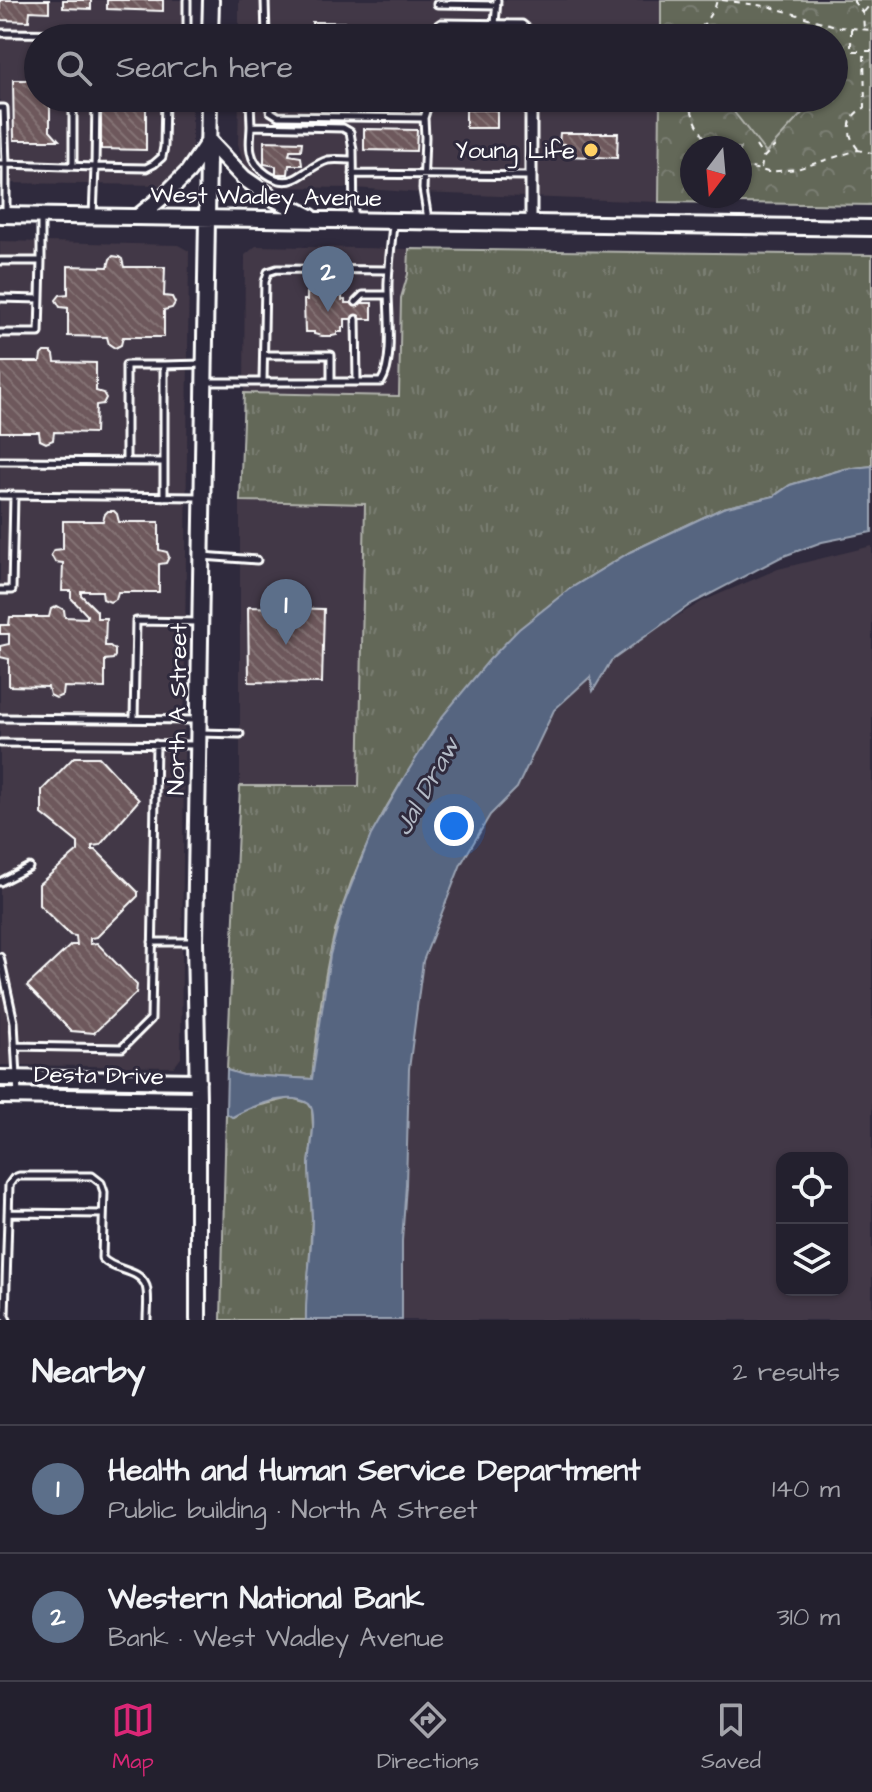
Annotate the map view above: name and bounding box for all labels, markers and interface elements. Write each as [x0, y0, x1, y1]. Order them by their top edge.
search box [24, 24, 848, 112]
icon: search [52, 46, 96, 90]
text: Search here [116, 47, 293, 89]
place label: Young Life [455, 134, 575, 169]
north arrow [680, 136, 752, 208]
marker: Young Life [582, 141, 600, 159]
street label: West Wadley Avenue [150, 178, 382, 217]
pin: 2 [302, 246, 354, 312]
pin: 1 [260, 579, 312, 645]
street label: North A Street [160, 622, 197, 795]
water label: Jal Draw [385, 729, 469, 842]
your location [434, 806, 474, 846]
street label: Desta Drive [34, 1058, 164, 1094]
map controls [776, 1152, 848, 1296]
button: locate [776, 1152, 848, 1224]
button: layers [776, 1224, 848, 1296]
text: Nearby [32, 1348, 146, 1396]
text: 2 results [732, 1354, 840, 1390]
text: Health and Human Service Department [108, 1450, 640, 1492]
text: 1 [56, 1471, 60, 1507]
text: 140 m [772, 1471, 840, 1507]
text: Public building · North A Street [108, 1492, 478, 1528]
text: Western National Bank [108, 1578, 424, 1620]
text: 2 [51, 1599, 65, 1635]
text: 310 m [776, 1599, 840, 1635]
text: Bank · West Wadley Avenue [108, 1620, 444, 1656]
tab: Map [111, 1698, 155, 1777]
tab: Directions [377, 1698, 479, 1777]
tab: Saved [701, 1698, 761, 1777]

